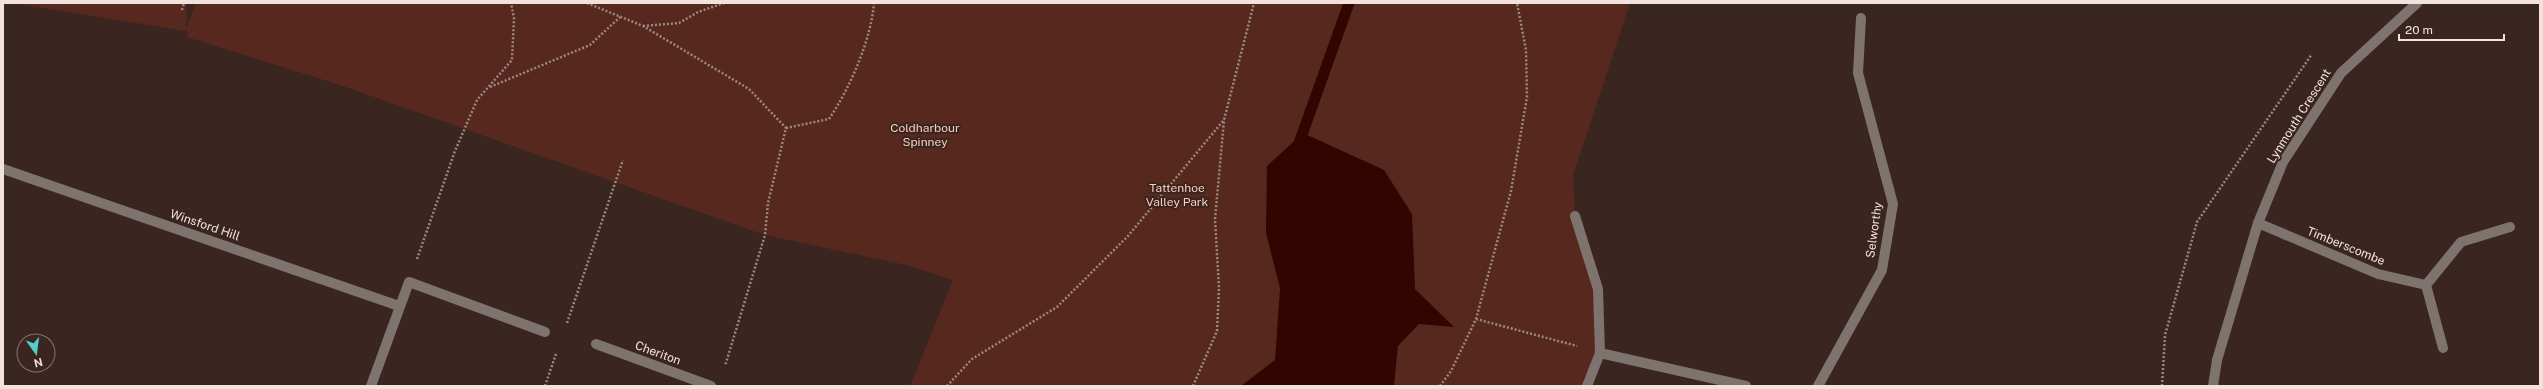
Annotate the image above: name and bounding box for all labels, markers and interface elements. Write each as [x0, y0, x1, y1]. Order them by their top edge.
scale bar [2399, 16, 2504, 42]
text: 20 m [2405, 23, 2433, 37]
street label: Lynmouth Crescent [2264, 66, 2334, 166]
park label: Coldharbour Spinney [890, 121, 960, 149]
park label: Tattenhoe Valley Park [1146, 181, 1209, 209]
street label: Selworthy [1863, 200, 1885, 259]
street label: Winsford Hill [168, 207, 242, 244]
street label: Timberscombe [2305, 224, 2387, 268]
north arrow [16, 333, 56, 373]
street label: Cheriton [633, 338, 683, 368]
text: N [33, 356, 44, 370]

